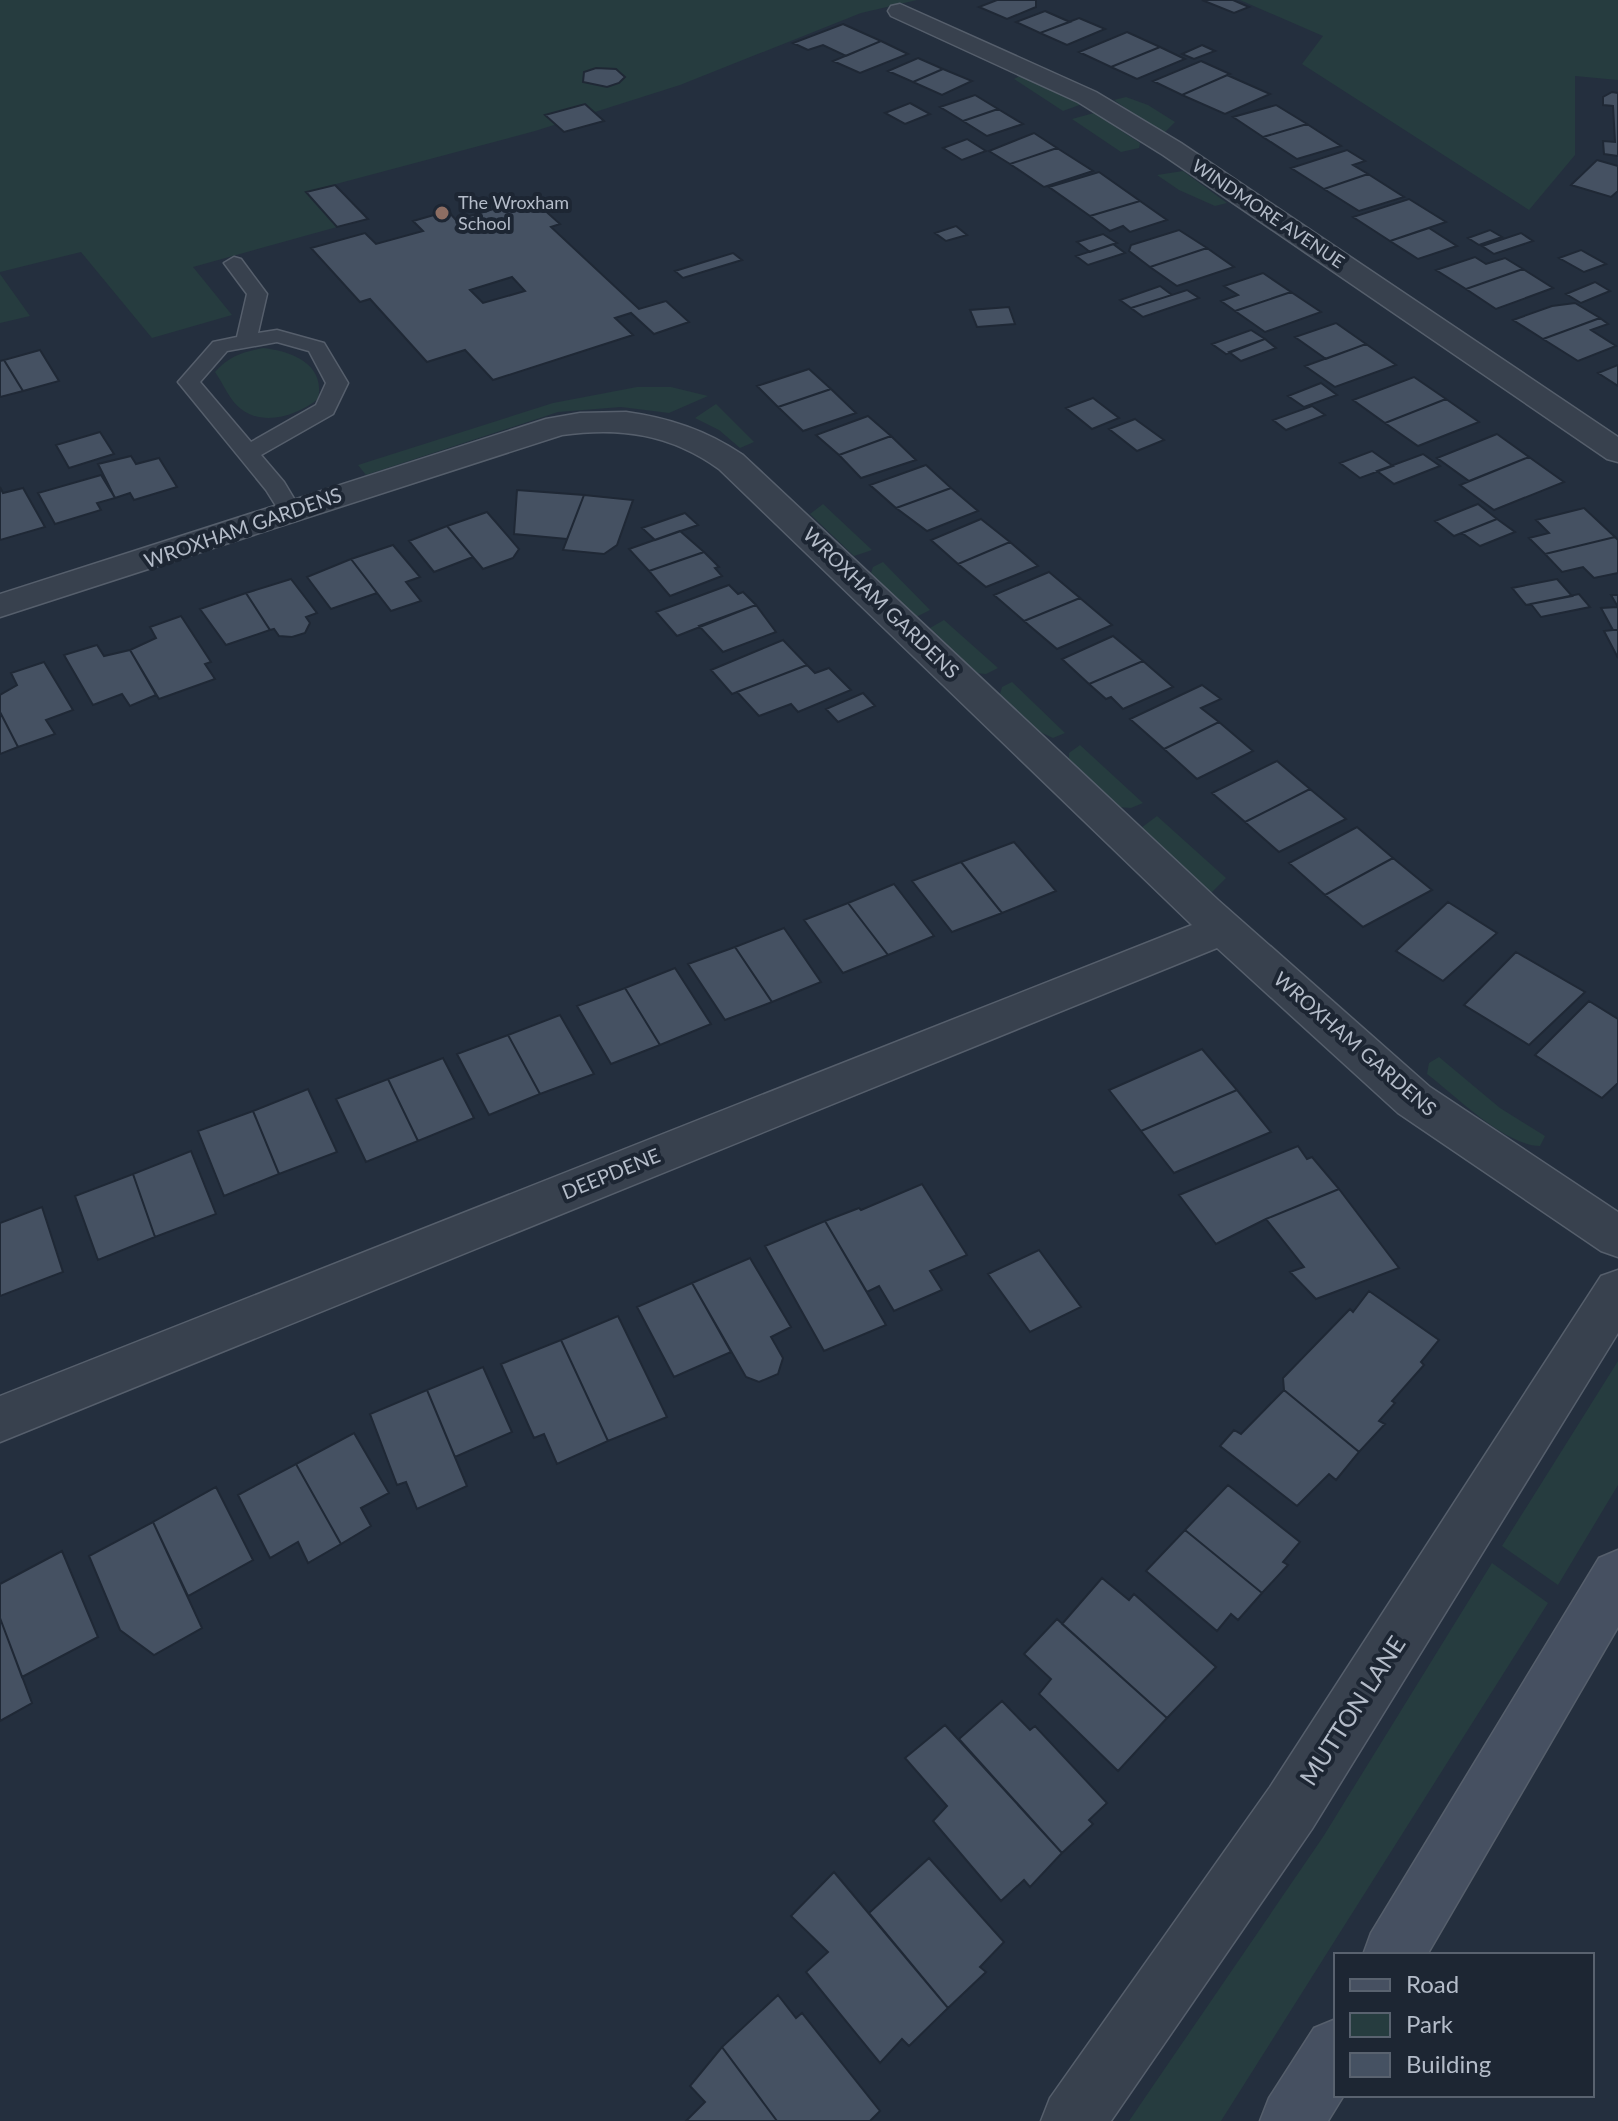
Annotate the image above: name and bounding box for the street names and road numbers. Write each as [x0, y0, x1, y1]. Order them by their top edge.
street label: WINDMORE AVENUE [1188, 154, 1349, 272]
street label: WROXHAM GARDENS [141, 482, 345, 572]
street label: WROXHAM GARDENS [799, 522, 965, 683]
street label: WROXHAM GARDENS [1269, 966, 1442, 1120]
street label: DEEPDENE [558, 1142, 663, 1204]
street label: MUTTON LANE [1293, 1630, 1411, 1790]

